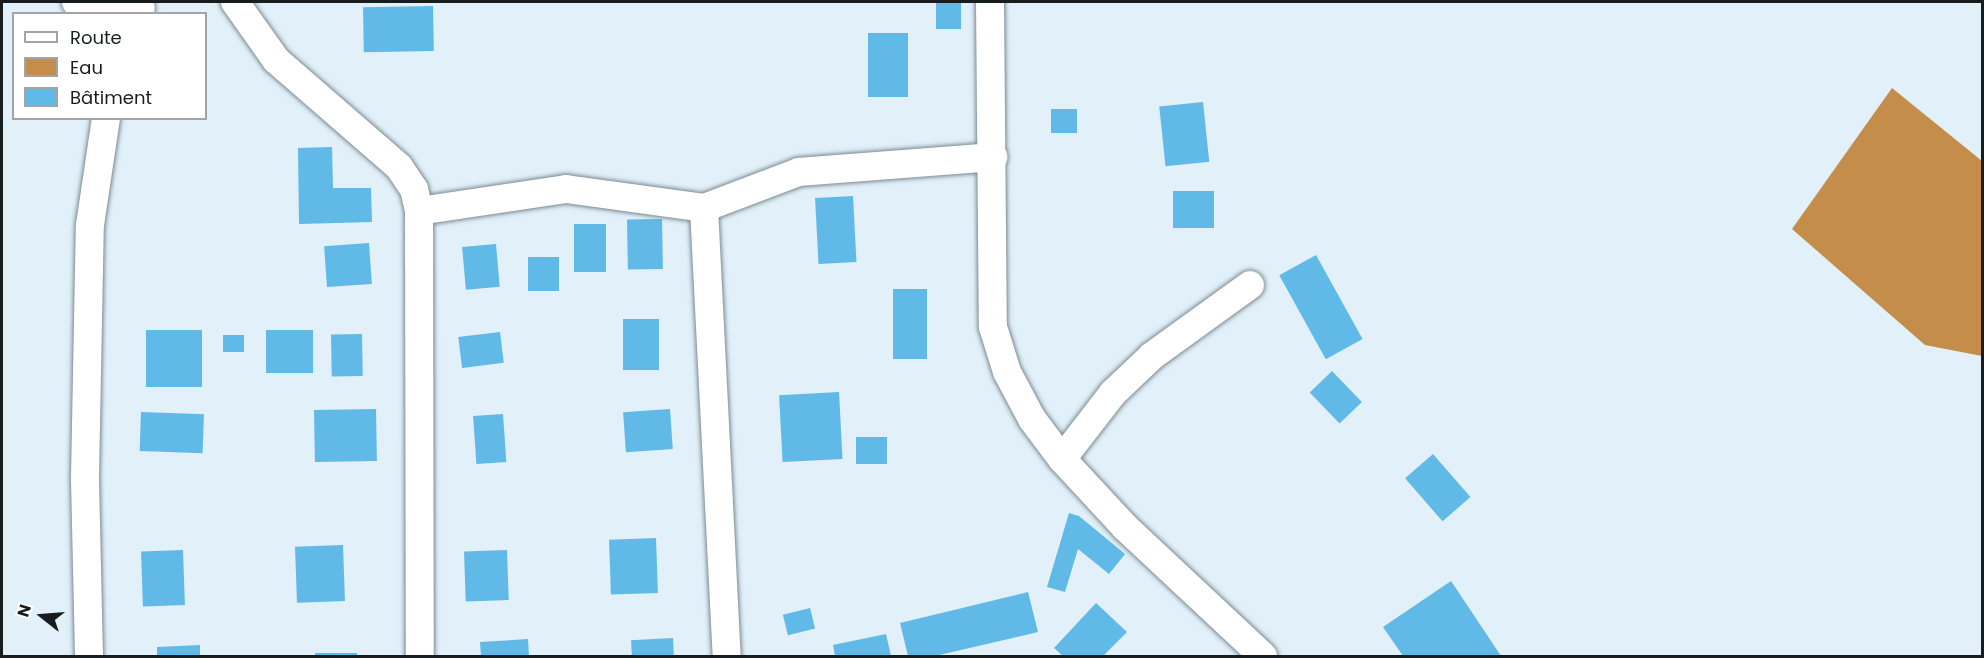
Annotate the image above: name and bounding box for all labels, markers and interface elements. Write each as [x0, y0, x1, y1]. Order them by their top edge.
legend [12, 12, 207, 120]
text: Route [70, 25, 122, 50]
text: Eau [70, 55, 103, 80]
text: Bâtiment [70, 85, 152, 110]
north arrow [12, 586, 72, 646]
text: N [12, 601, 37, 620]

